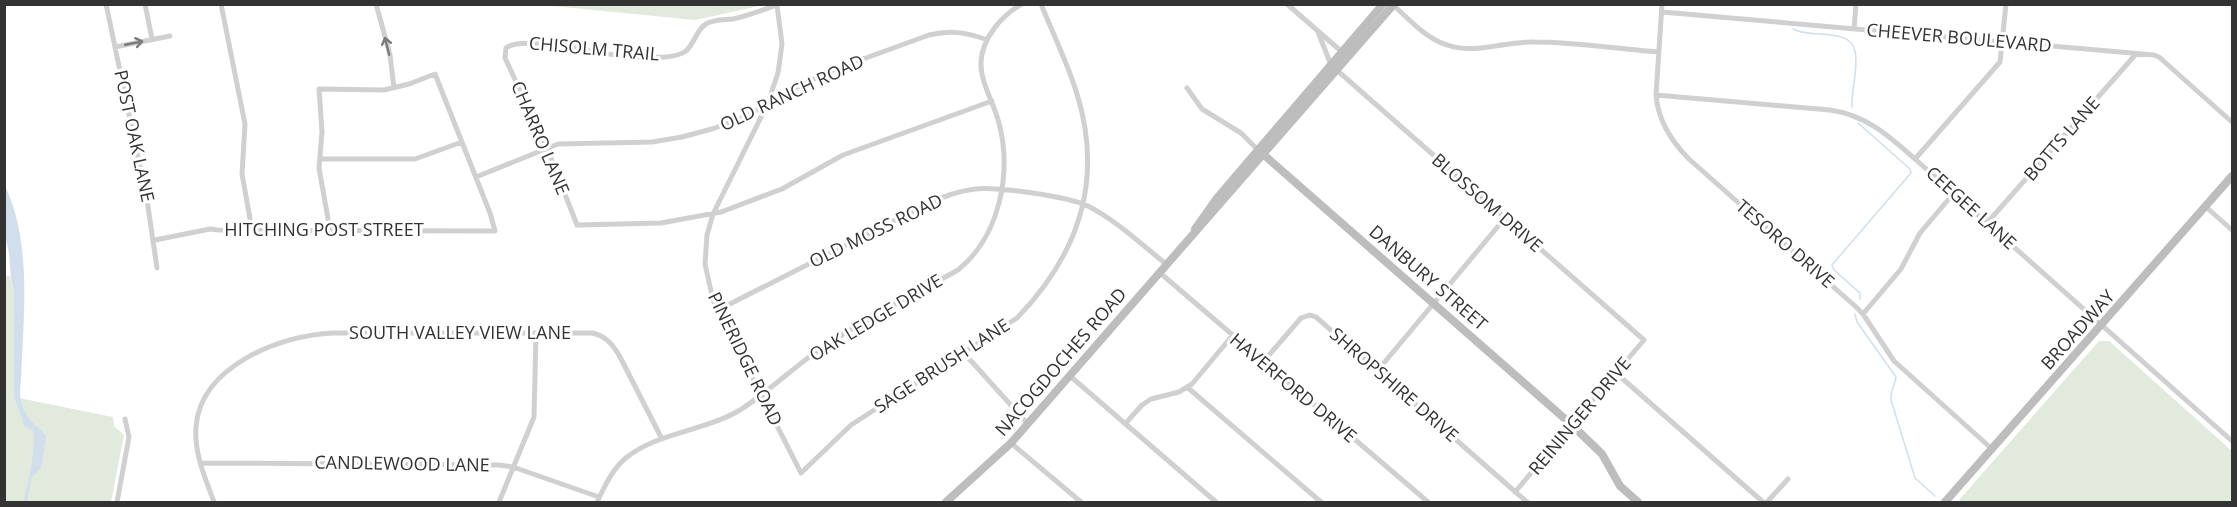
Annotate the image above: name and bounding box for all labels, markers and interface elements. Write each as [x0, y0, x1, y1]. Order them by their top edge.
street label: CHEEVER BOULEVARD [1866, 17, 2053, 57]
street label: CHISOLM TRAIL [528, 30, 660, 66]
one-way arrow [123, 37, 143, 48]
one-way arrow [381, 37, 393, 56]
street label: OLD RANCH ROAD [716, 48, 867, 136]
street label: POST OAK LANE [109, 67, 161, 204]
street label: CHARRO LANE [506, 77, 576, 198]
street label: BOTTS LANE [2018, 91, 2105, 186]
street label: BLOSSOM DRIVE [1427, 147, 1548, 257]
street label: CEEGEE LANE [1921, 160, 2022, 254]
street label: OLD MOSS ROAD [805, 187, 946, 273]
street label: TESORO DRIVE [1731, 194, 1840, 293]
street label: HITCHING POST STREET [224, 217, 424, 241]
street label: DANBURY STREET [1364, 219, 1493, 335]
street label: OAK LEDGE DRIVE [804, 268, 946, 366]
street label: NACOGDOCHES ROAD [989, 282, 1131, 441]
street label: BROADWAY [2035, 284, 2120, 374]
street label: PINERIDGE ROAD [703, 288, 789, 429]
street label: SAGE BRUSH LANE [869, 312, 1014, 418]
street label: SOUTH VALLEY VIEW LANE [349, 320, 571, 344]
street label: SHROPSHIRE DRIVE [1325, 322, 1464, 447]
street label: HAVERFORD DRIVE [1225, 327, 1362, 447]
street label: REININGER DRIVE [1523, 351, 1636, 479]
street label: CANDLEWOOD LANE [314, 449, 490, 477]

